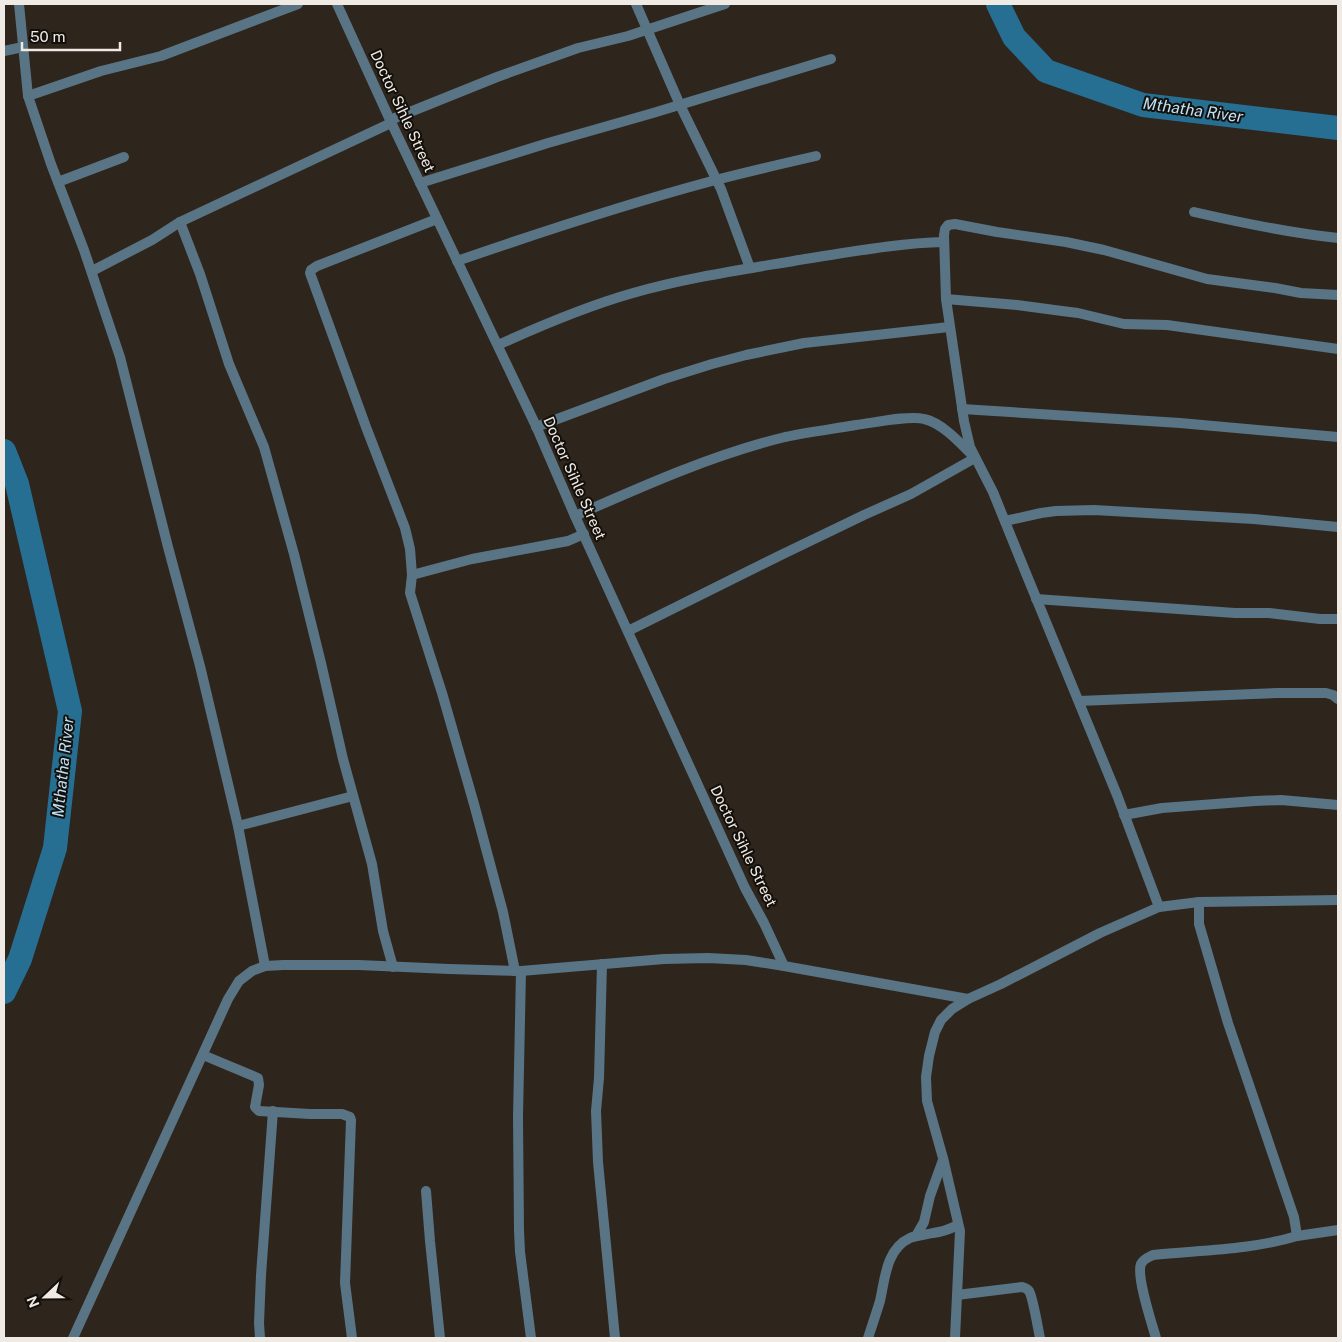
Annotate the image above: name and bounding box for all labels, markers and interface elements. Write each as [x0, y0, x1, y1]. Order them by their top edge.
scale bar [22, 20, 120, 52]
text: 50 m [30, 28, 65, 45]
street label: Doctor Sihle Street [367, 47, 439, 175]
water label: Mthatha River [1142, 94, 1245, 127]
street label: Doctor Sihle Street [540, 414, 610, 542]
water label: Mthatha River [48, 715, 78, 818]
street label: Doctor Sihle Street [707, 783, 781, 910]
north arrow [20, 1272, 70, 1322]
text: N [23, 1294, 42, 1310]

